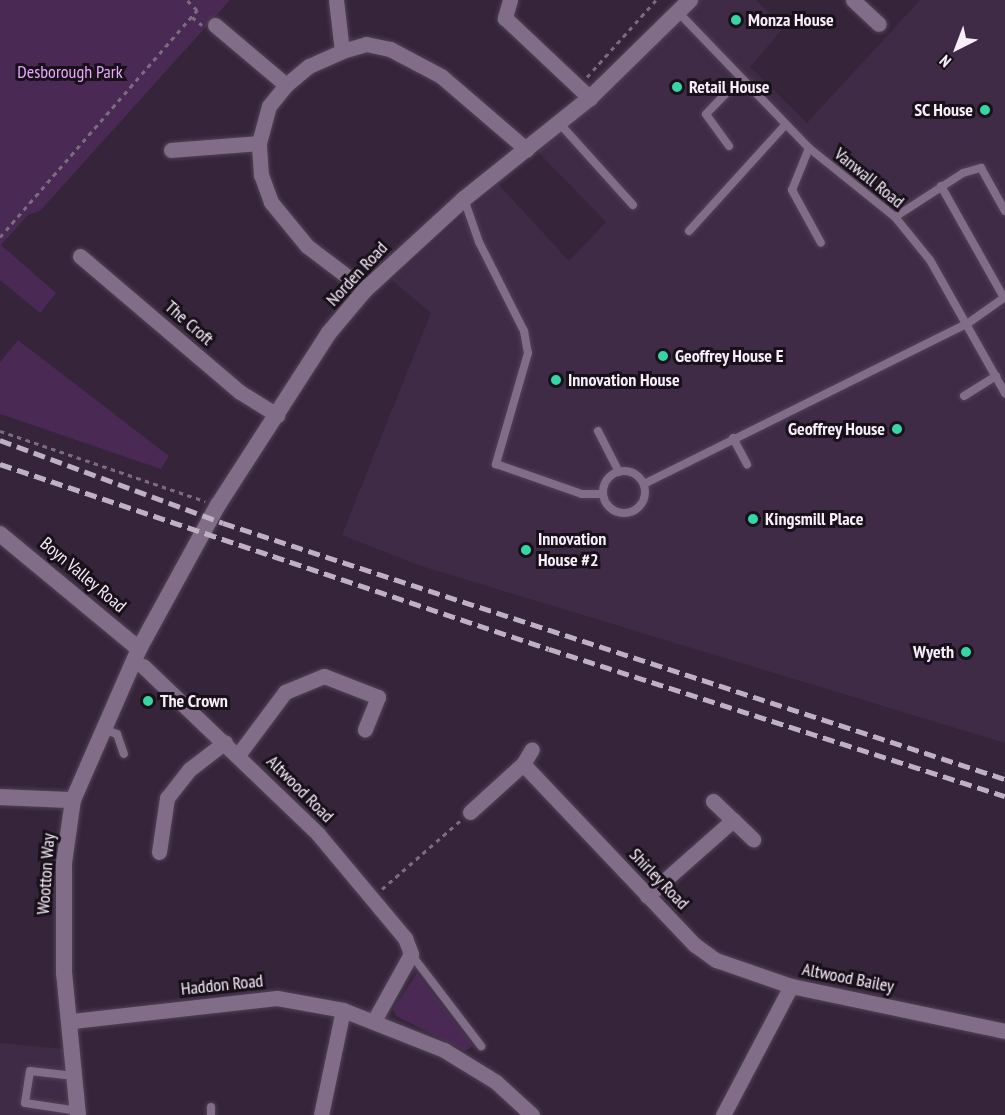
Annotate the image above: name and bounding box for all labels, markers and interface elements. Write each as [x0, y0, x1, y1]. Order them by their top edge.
place label: Monza House [748, 9, 834, 31]
marker: Monza House [729, 13, 743, 27]
north arrow [927, 18, 987, 78]
text: N [935, 51, 955, 72]
park label: Desborough Park [17, 61, 123, 83]
place label: Retail House [689, 76, 769, 98]
marker: Retail House [670, 80, 684, 94]
place label: SC House [914, 99, 973, 121]
marker: SC House [978, 103, 992, 117]
street label: Vanwall Road [830, 143, 908, 213]
street label: Norden Road [322, 237, 392, 311]
street label: The Croft [160, 296, 218, 350]
place label: Geoffrey House E [675, 345, 784, 367]
marker: Geoffrey House E [656, 349, 670, 363]
place label: Innovation House [568, 369, 680, 391]
marker: Innovation House [549, 373, 563, 387]
place label: Geoffrey House [787, 418, 885, 440]
marker: Geoffrey House [890, 422, 904, 436]
place label: Kingsmill Place [765, 508, 863, 530]
marker: Kingsmill Place [746, 512, 760, 526]
place label: Innovation House #2 [538, 529, 606, 572]
street label: Boyn Valley Road [35, 533, 131, 617]
marker: Innovation House #2 [519, 543, 533, 557]
place label: Wyeth [913, 641, 954, 663]
marker: Wyeth [959, 645, 973, 659]
place label: The Crown [160, 690, 228, 712]
marker: The Crown [141, 694, 155, 708]
street label: Altwood Road [262, 751, 338, 827]
street label: Wootton Way [32, 832, 60, 916]
street label: Shirley Road [624, 844, 694, 914]
street label: Altwood Bailey [800, 959, 896, 997]
street label: Haddon Road [180, 970, 264, 1000]

